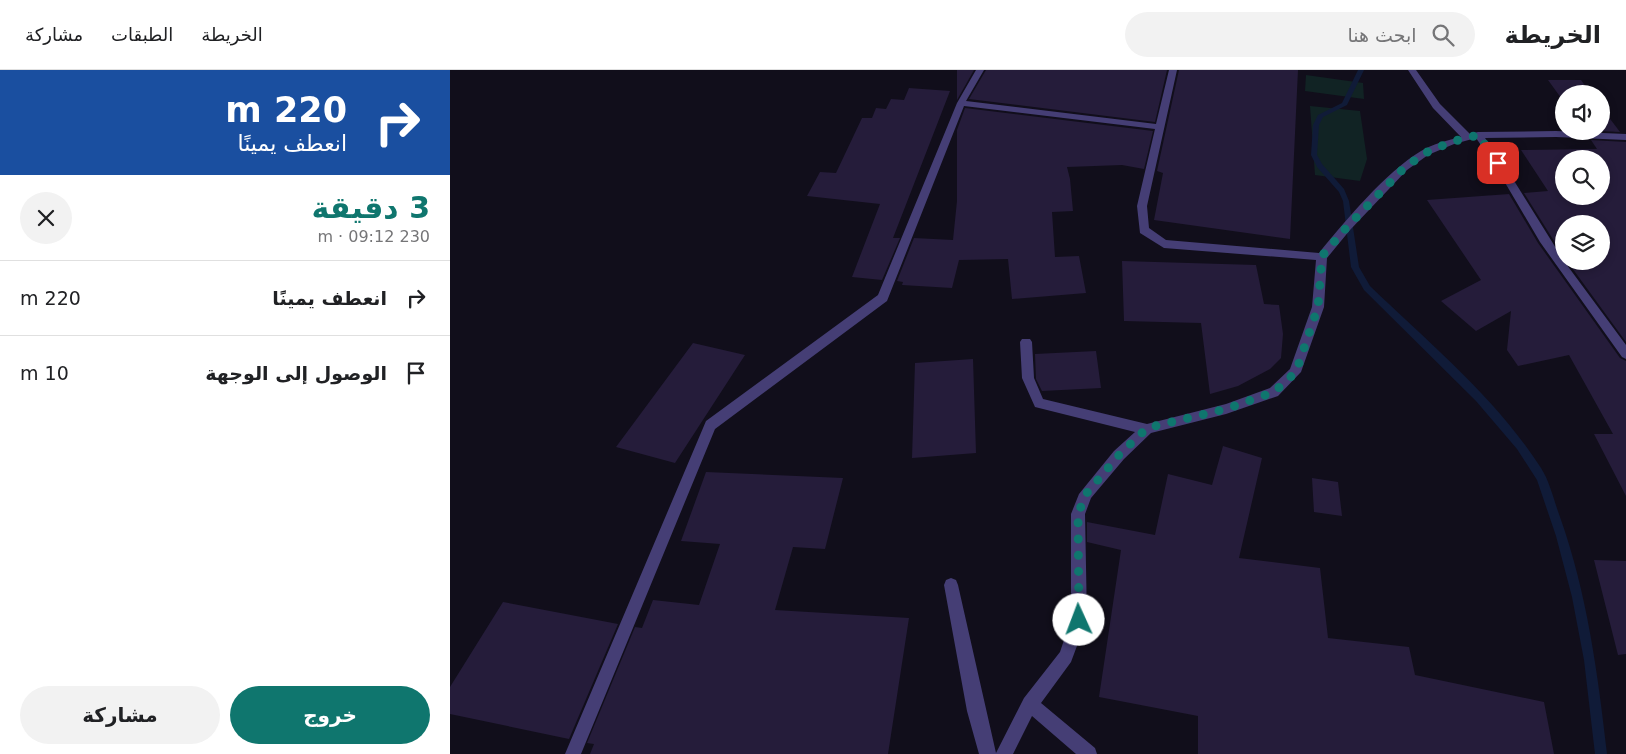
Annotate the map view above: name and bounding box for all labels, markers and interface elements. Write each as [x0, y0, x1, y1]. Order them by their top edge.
search box [1125, 12, 1475, 57]
icon: search [1429, 21, 1457, 49]
text: الخريطة [1505, 21, 1601, 49]
text: مشاركة [25, 24, 83, 45]
text: الطبقات [111, 24, 173, 45]
text: الخريطة [201, 24, 263, 45]
text: ابحث هنا [1348, 24, 1417, 46]
map controls [1555, 85, 1610, 270]
button: sound [1555, 85, 1610, 140]
text: 220 m [225, 90, 347, 130]
icon: right [365, 90, 430, 155]
text: انعطف يمينًا [238, 131, 347, 156]
pin [1477, 142, 1519, 184]
icon: arrive [1484, 149, 1512, 177]
button: search [1555, 150, 1610, 205]
text: 3 دقيقة [312, 190, 430, 225]
button: close [20, 192, 72, 244]
button: layers [1555, 215, 1610, 270]
text: 230 m · 09:12 [317, 227, 430, 246]
icon: right [402, 284, 430, 312]
text: 220 m [20, 287, 81, 309]
text: انعطف يمينًا [272, 287, 387, 309]
icon: arrive [402, 359, 430, 387]
text: 10 m [20, 362, 69, 384]
text: الوصول إلى الوجهة [205, 362, 387, 384]
position arrow [1052, 593, 1104, 645]
button: مشاركة [20, 686, 220, 744]
button: خروج [230, 686, 430, 744]

